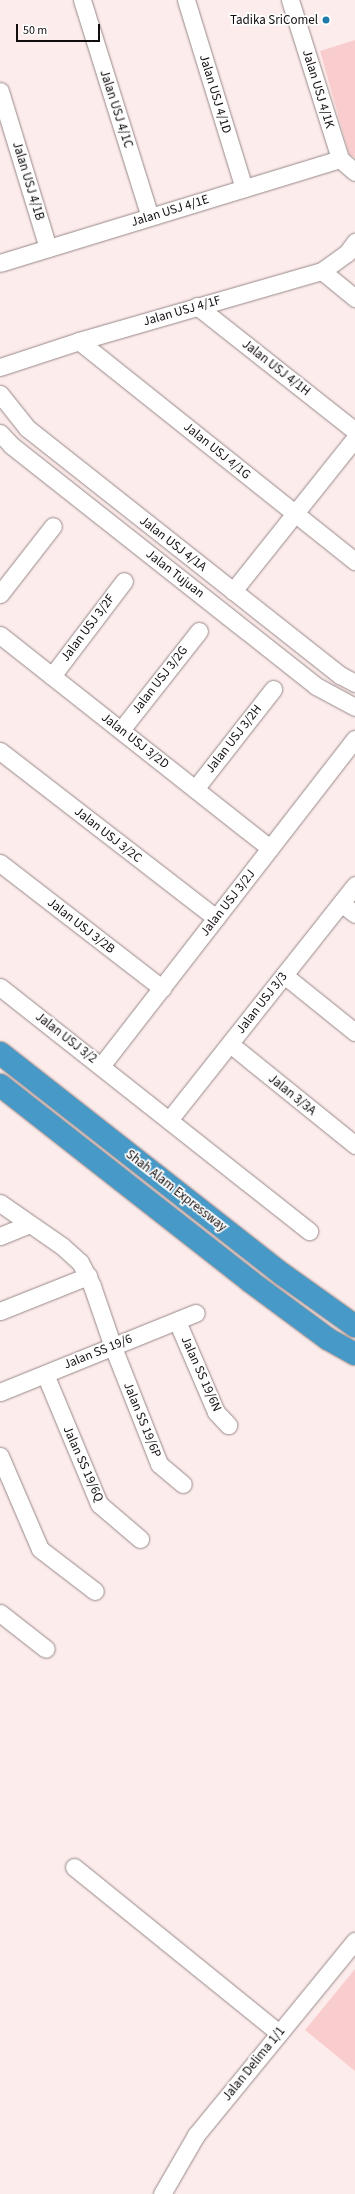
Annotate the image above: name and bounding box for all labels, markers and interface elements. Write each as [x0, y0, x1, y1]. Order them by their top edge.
place label: Tadika SriComel [230, 12, 318, 28]
marker: Tadika SriComel [321, 15, 331, 25]
scale bar [18, 16, 102, 42]
text: 50 m [23, 22, 47, 39]
street label: Jalan USJ 4/1K [299, 48, 337, 130]
street label: Jalan USJ 4/1D [196, 53, 234, 135]
street label: Jalan USJ 4/1C [96, 68, 136, 150]
street label: Jalan USJ 4/1B [9, 140, 47, 222]
street label: Jalan USJ 4/1E [129, 192, 211, 230]
street label: Jalan USJ 4/1F [141, 292, 223, 330]
street label: Jalan USJ 4/1H [239, 337, 313, 399]
street label: Jalan USJ 4/1G [180, 419, 254, 483]
street label: Jalan USJ 4/1A [136, 513, 210, 575]
street label: Jalan Tujuan [143, 546, 207, 602]
street label: Jalan USJ 3/2F [58, 591, 118, 665]
street label: Jalan USJ 3/2G [129, 643, 191, 717]
street label: Jalan USJ 3/2H [203, 702, 265, 776]
street label: Jalan USJ 3/2D [98, 710, 172, 772]
street label: Jalan USJ 3/2C [71, 804, 145, 866]
street label: Jalan USJ 3/2J [197, 867, 259, 939]
street label: Jalan USJ 3/2B [44, 895, 118, 957]
street label: Jalan USJ 3/3 [233, 969, 291, 1037]
street label: Jalan USJ 3/2 [32, 1009, 100, 1067]
street label: Jalan 3/3A [265, 1071, 319, 1119]
street label: Shah Alam Expressway [123, 1147, 229, 1235]
street label: Jalan SS 19/6 [61, 1331, 135, 1373]
street label: Jalan SS 19/6N [177, 1334, 225, 1414]
street label: Jalan SS 19/6P [120, 1380, 164, 1460]
street label: Jalan SS 19/6Q [59, 1424, 107, 1504]
street label: Jalan Delima 1/1 [219, 2024, 289, 2104]

